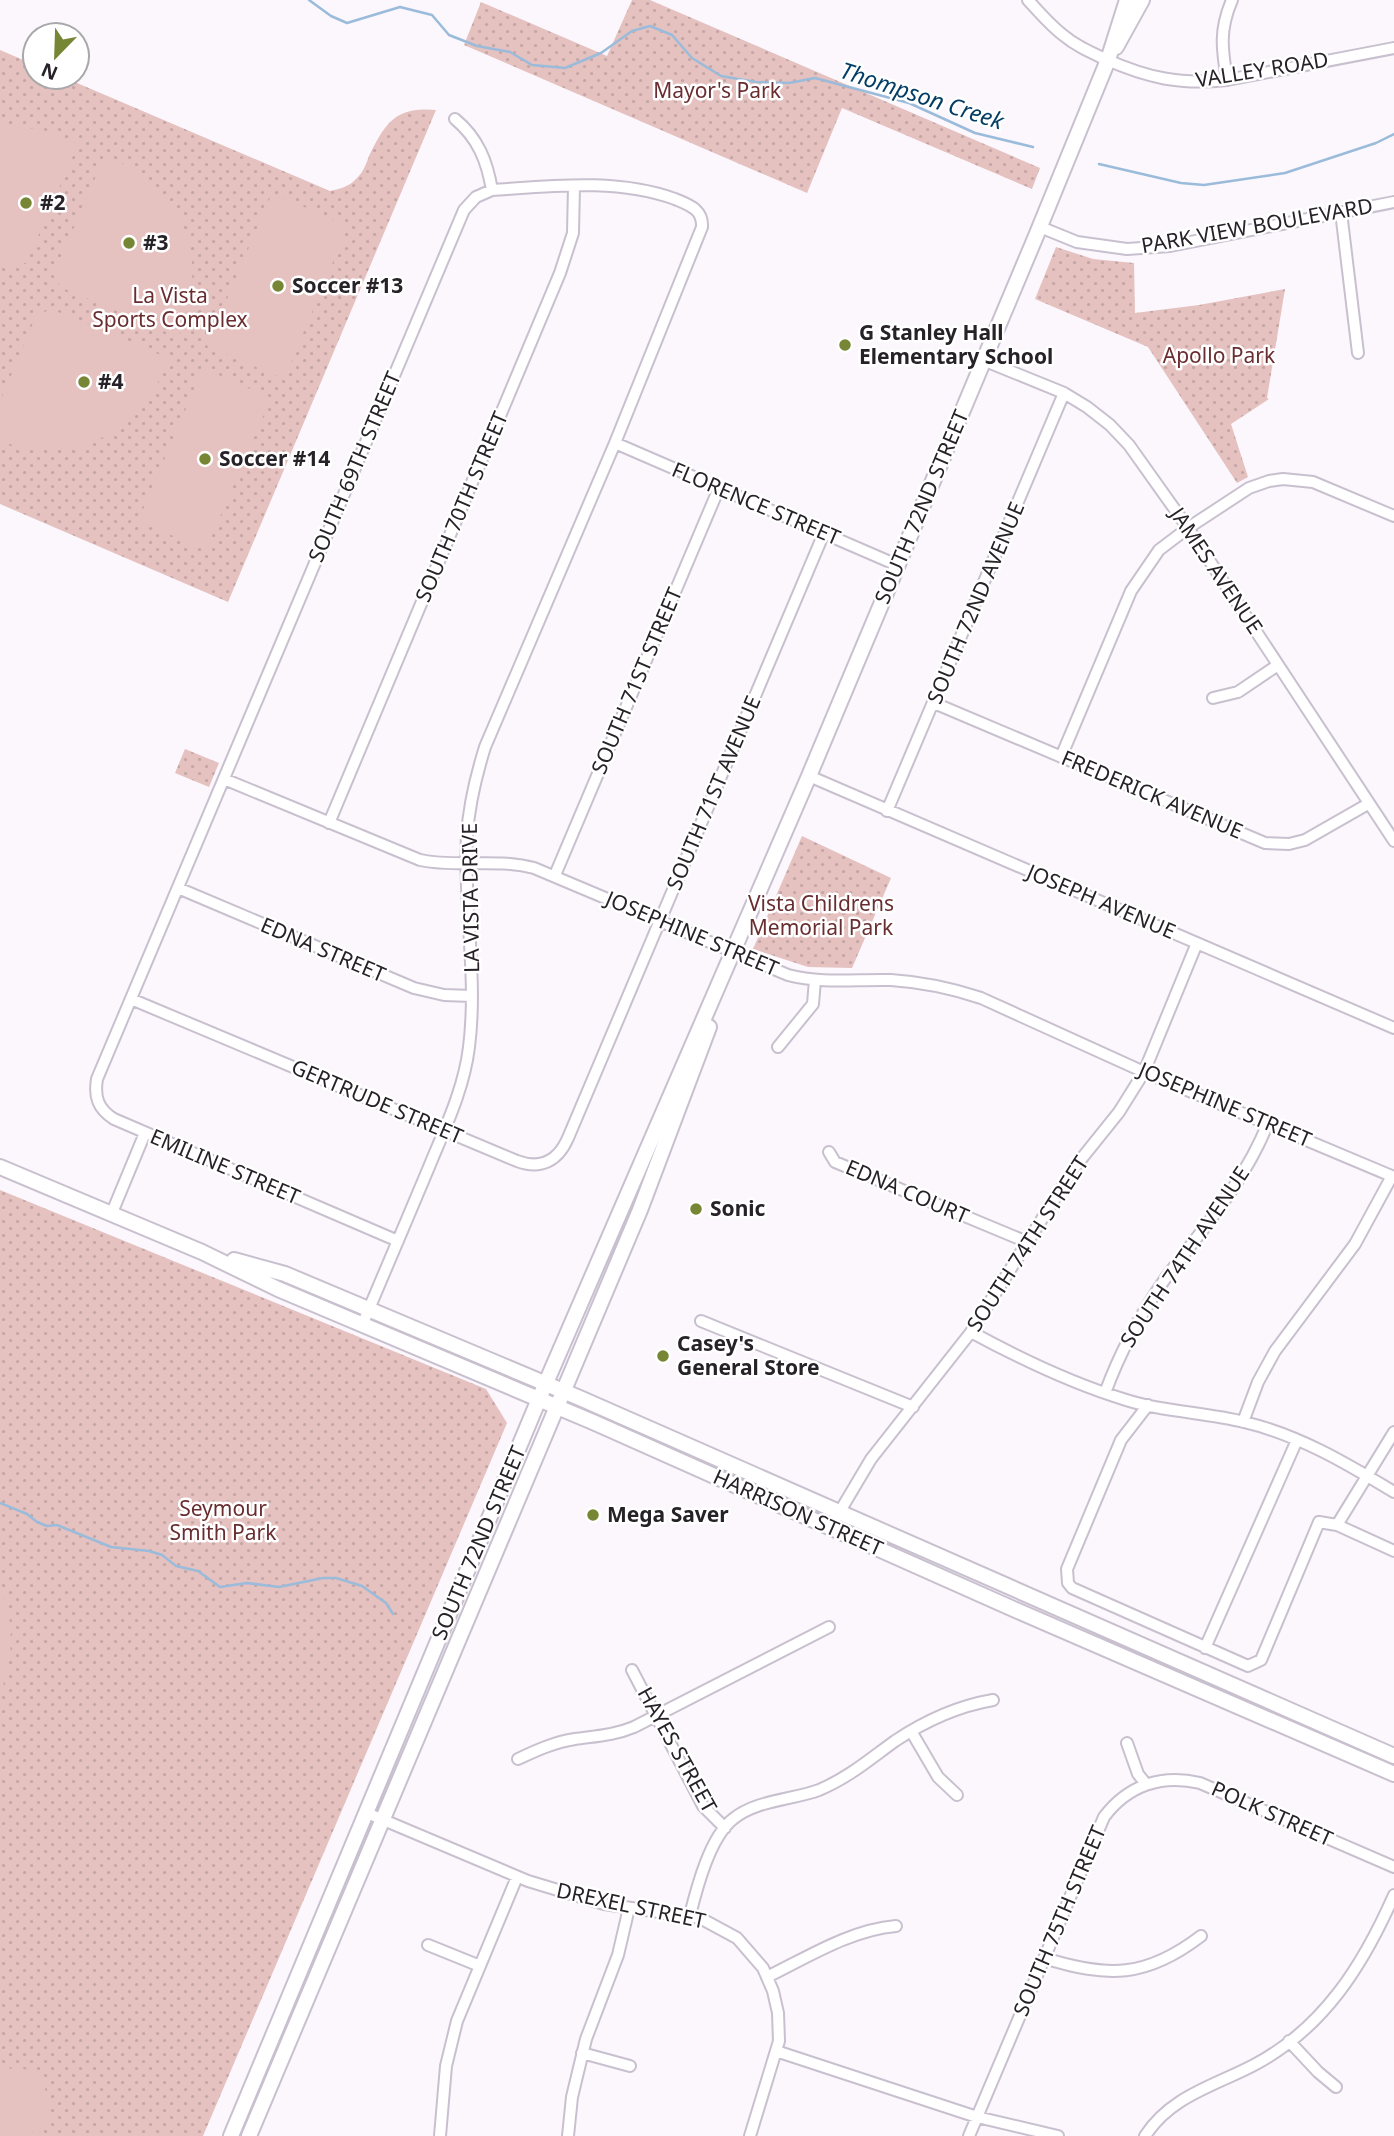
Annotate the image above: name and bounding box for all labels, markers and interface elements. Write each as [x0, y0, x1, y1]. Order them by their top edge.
north arrow [21, 21, 91, 91]
street label: VALLEY ROAD [1193, 45, 1330, 93]
water label: Thompson Creek [837, 54, 1010, 137]
text: N [37, 57, 62, 87]
park label: Mayor's Park [653, 76, 782, 104]
place label: #2 [40, 188, 66, 216]
street label: PARK VIEW BOULEVARD [1139, 191, 1375, 259]
marker: #2 [18, 195, 34, 211]
place label: #3 [143, 228, 169, 256]
marker: #3 [121, 235, 137, 251]
place label: Soccer #13 [292, 271, 403, 299]
marker: Soccer #13 [270, 278, 286, 294]
park label: La Vista Sports Complex [92, 281, 248, 333]
place label: G Stanley Hall Elementary School [859, 318, 1053, 370]
marker: G Stanley Hall Elementary School [837, 337, 853, 353]
park label: Apollo Park [1163, 341, 1276, 369]
place label: #4 [98, 367, 124, 395]
street label: SOUTH 69TH STREET [301, 367, 407, 566]
marker: #4 [76, 374, 92, 390]
street label: SOUTH 72ND STREET [868, 405, 975, 608]
street label: SOUTH 70TH STREET [408, 407, 514, 606]
place label: Soccer #14 [219, 444, 330, 472]
marker: Soccer #14 [197, 451, 213, 467]
street label: FLORENCE STREET [668, 455, 845, 551]
street label: SOUTH 72ND AVENUE [920, 497, 1030, 708]
street label: JAMES AVENUE [1163, 500, 1269, 639]
street label: SOUTH 71ST STREET [584, 583, 688, 778]
street label: SOUTH 71ST AVENUE [659, 691, 767, 894]
street label: FREDERICK AVENUE [1057, 743, 1247, 845]
street label: LA VISTA DRIVE [455, 823, 485, 973]
street label: JOSEPH AVENUE [1021, 856, 1180, 945]
street label: JOSEPHINE STREET [600, 883, 783, 982]
park label: Vista Childrens Memorial Park [748, 889, 894, 941]
street label: EDNA STREET [257, 910, 390, 988]
street label: GERTRUDE STREET [287, 1052, 468, 1150]
street label: JOSEPHINE STREET [1133, 1054, 1316, 1153]
street label: EMILINE STREET [146, 1122, 305, 1210]
street label: SOUTH 74TH STREET [960, 1150, 1095, 1337]
street label: EDNA COURT [842, 1153, 974, 1230]
street label: SOUTH 74TH AVENUE [1113, 1161, 1255, 1352]
place label: Sonic [710, 1194, 766, 1222]
marker: Sonic [688, 1201, 704, 1217]
place label: Casey's General Store [677, 1329, 820, 1381]
marker: Casey's General Store [655, 1348, 671, 1364]
street label: SOUTH 72ND STREET [425, 1441, 532, 1644]
street label: HARRISON STREET [709, 1462, 888, 1562]
park label: Seymour Smith Park [170, 1494, 277, 1546]
place label: Mega Saver [607, 1500, 729, 1528]
marker: Mega Saver [585, 1507, 601, 1523]
street label: HAYES STREET [632, 1682, 724, 1818]
street label: POLK STREET [1207, 1774, 1338, 1852]
street label: SOUTH 75TH STREET [1006, 1821, 1112, 2020]
street label: DREXEL STREET [554, 1876, 709, 1935]

